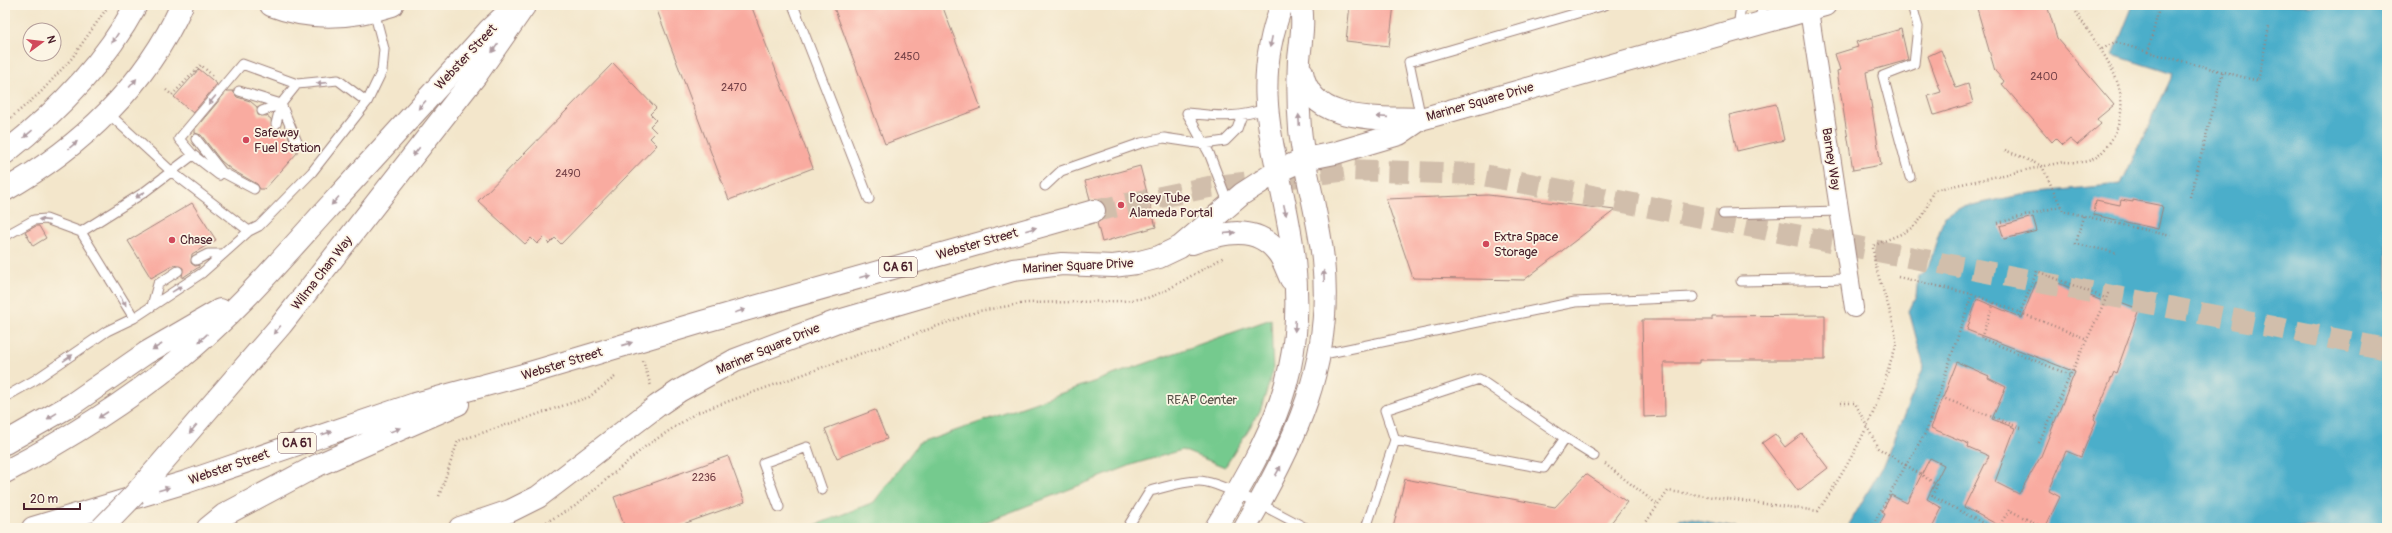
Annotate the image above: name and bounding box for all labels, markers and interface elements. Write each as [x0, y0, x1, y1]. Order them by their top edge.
street label: Webster Street [431, 20, 501, 93]
north arrow [22, 22, 62, 62]
one-way arrow [111, 33, 119, 43]
text: N [44, 34, 59, 45]
one-way arrow [1267, 36, 1273, 48]
one-way arrow [491, 43, 499, 54]
house number: 2450 [894, 50, 920, 63]
house number: 2400 [2030, 70, 2058, 83]
one-way arrow [129, 78, 138, 89]
one-way arrow [316, 79, 328, 86]
street label: Mariner Square Drive [1424, 79, 1536, 125]
house number: 2470 [721, 81, 747, 94]
one-way arrow [207, 94, 216, 105]
one-way arrow [418, 100, 427, 109]
one-way arrow [1376, 113, 1388, 120]
one-way arrow [1296, 114, 1303, 126]
place label: Safeway Fuel Station [254, 125, 321, 156]
street label: Barney Way [1818, 127, 1844, 192]
one-way arrow [23, 130, 34, 139]
marker: Safeway Fuel Station [241, 135, 251, 145]
one-way arrow [67, 141, 78, 150]
one-way arrow [412, 146, 421, 157]
house number: 2490 [555, 167, 581, 180]
place label: Posey Tube Alameda Portal [1129, 190, 1213, 221]
one-way arrow [135, 191, 146, 199]
one-way arrow [330, 196, 339, 206]
marker: Posey Tube Alameda Portal [1116, 200, 1126, 210]
one-way arrow [1282, 204, 1288, 216]
one-way arrow [38, 217, 50, 224]
street label: Webster Street [934, 225, 1020, 263]
one-way arrow [1025, 226, 1037, 232]
one-way arrow [1224, 229, 1236, 236]
place label: Extra Space Storage [1494, 229, 1559, 260]
place label: Chase [180, 232, 213, 248]
street label: Wilma Chan Way [288, 232, 356, 313]
marker: Chase [167, 235, 177, 245]
marker: Extra Space Storage [1481, 239, 1491, 249]
street label: Mariner Square Drive [1022, 255, 1134, 277]
road number: CA 61 [879, 257, 917, 277]
one-way arrow [1321, 270, 1328, 282]
one-way arrow [859, 273, 871, 279]
one-way arrow [172, 285, 182, 293]
one-way arrow [120, 295, 127, 307]
one-way arrow [734, 308, 746, 314]
street label: Mariner Square Drive [714, 320, 823, 378]
one-way arrow [1292, 320, 1299, 332]
one-way arrow [273, 324, 282, 335]
one-way arrow [198, 334, 208, 343]
one-way arrow [622, 341, 634, 347]
one-way arrow [151, 343, 163, 350]
street label: Webster Street [519, 344, 605, 384]
one-way arrow [62, 354, 73, 362]
park label: REAP Center [1167, 392, 1238, 408]
one-way arrow [98, 411, 108, 419]
one-way arrow [47, 412, 57, 420]
one-way arrow [189, 424, 198, 434]
one-way arrow [389, 427, 401, 433]
one-way arrow [321, 430, 333, 436]
road number: CA 61 [278, 433, 316, 453]
street label: Webster Street [187, 446, 272, 488]
one-way arrow [1275, 465, 1281, 476]
house number: 2236 [692, 471, 716, 484]
scale bar [24, 485, 80, 511]
one-way arrow [158, 486, 170, 492]
text: 20 m [30, 492, 59, 507]

